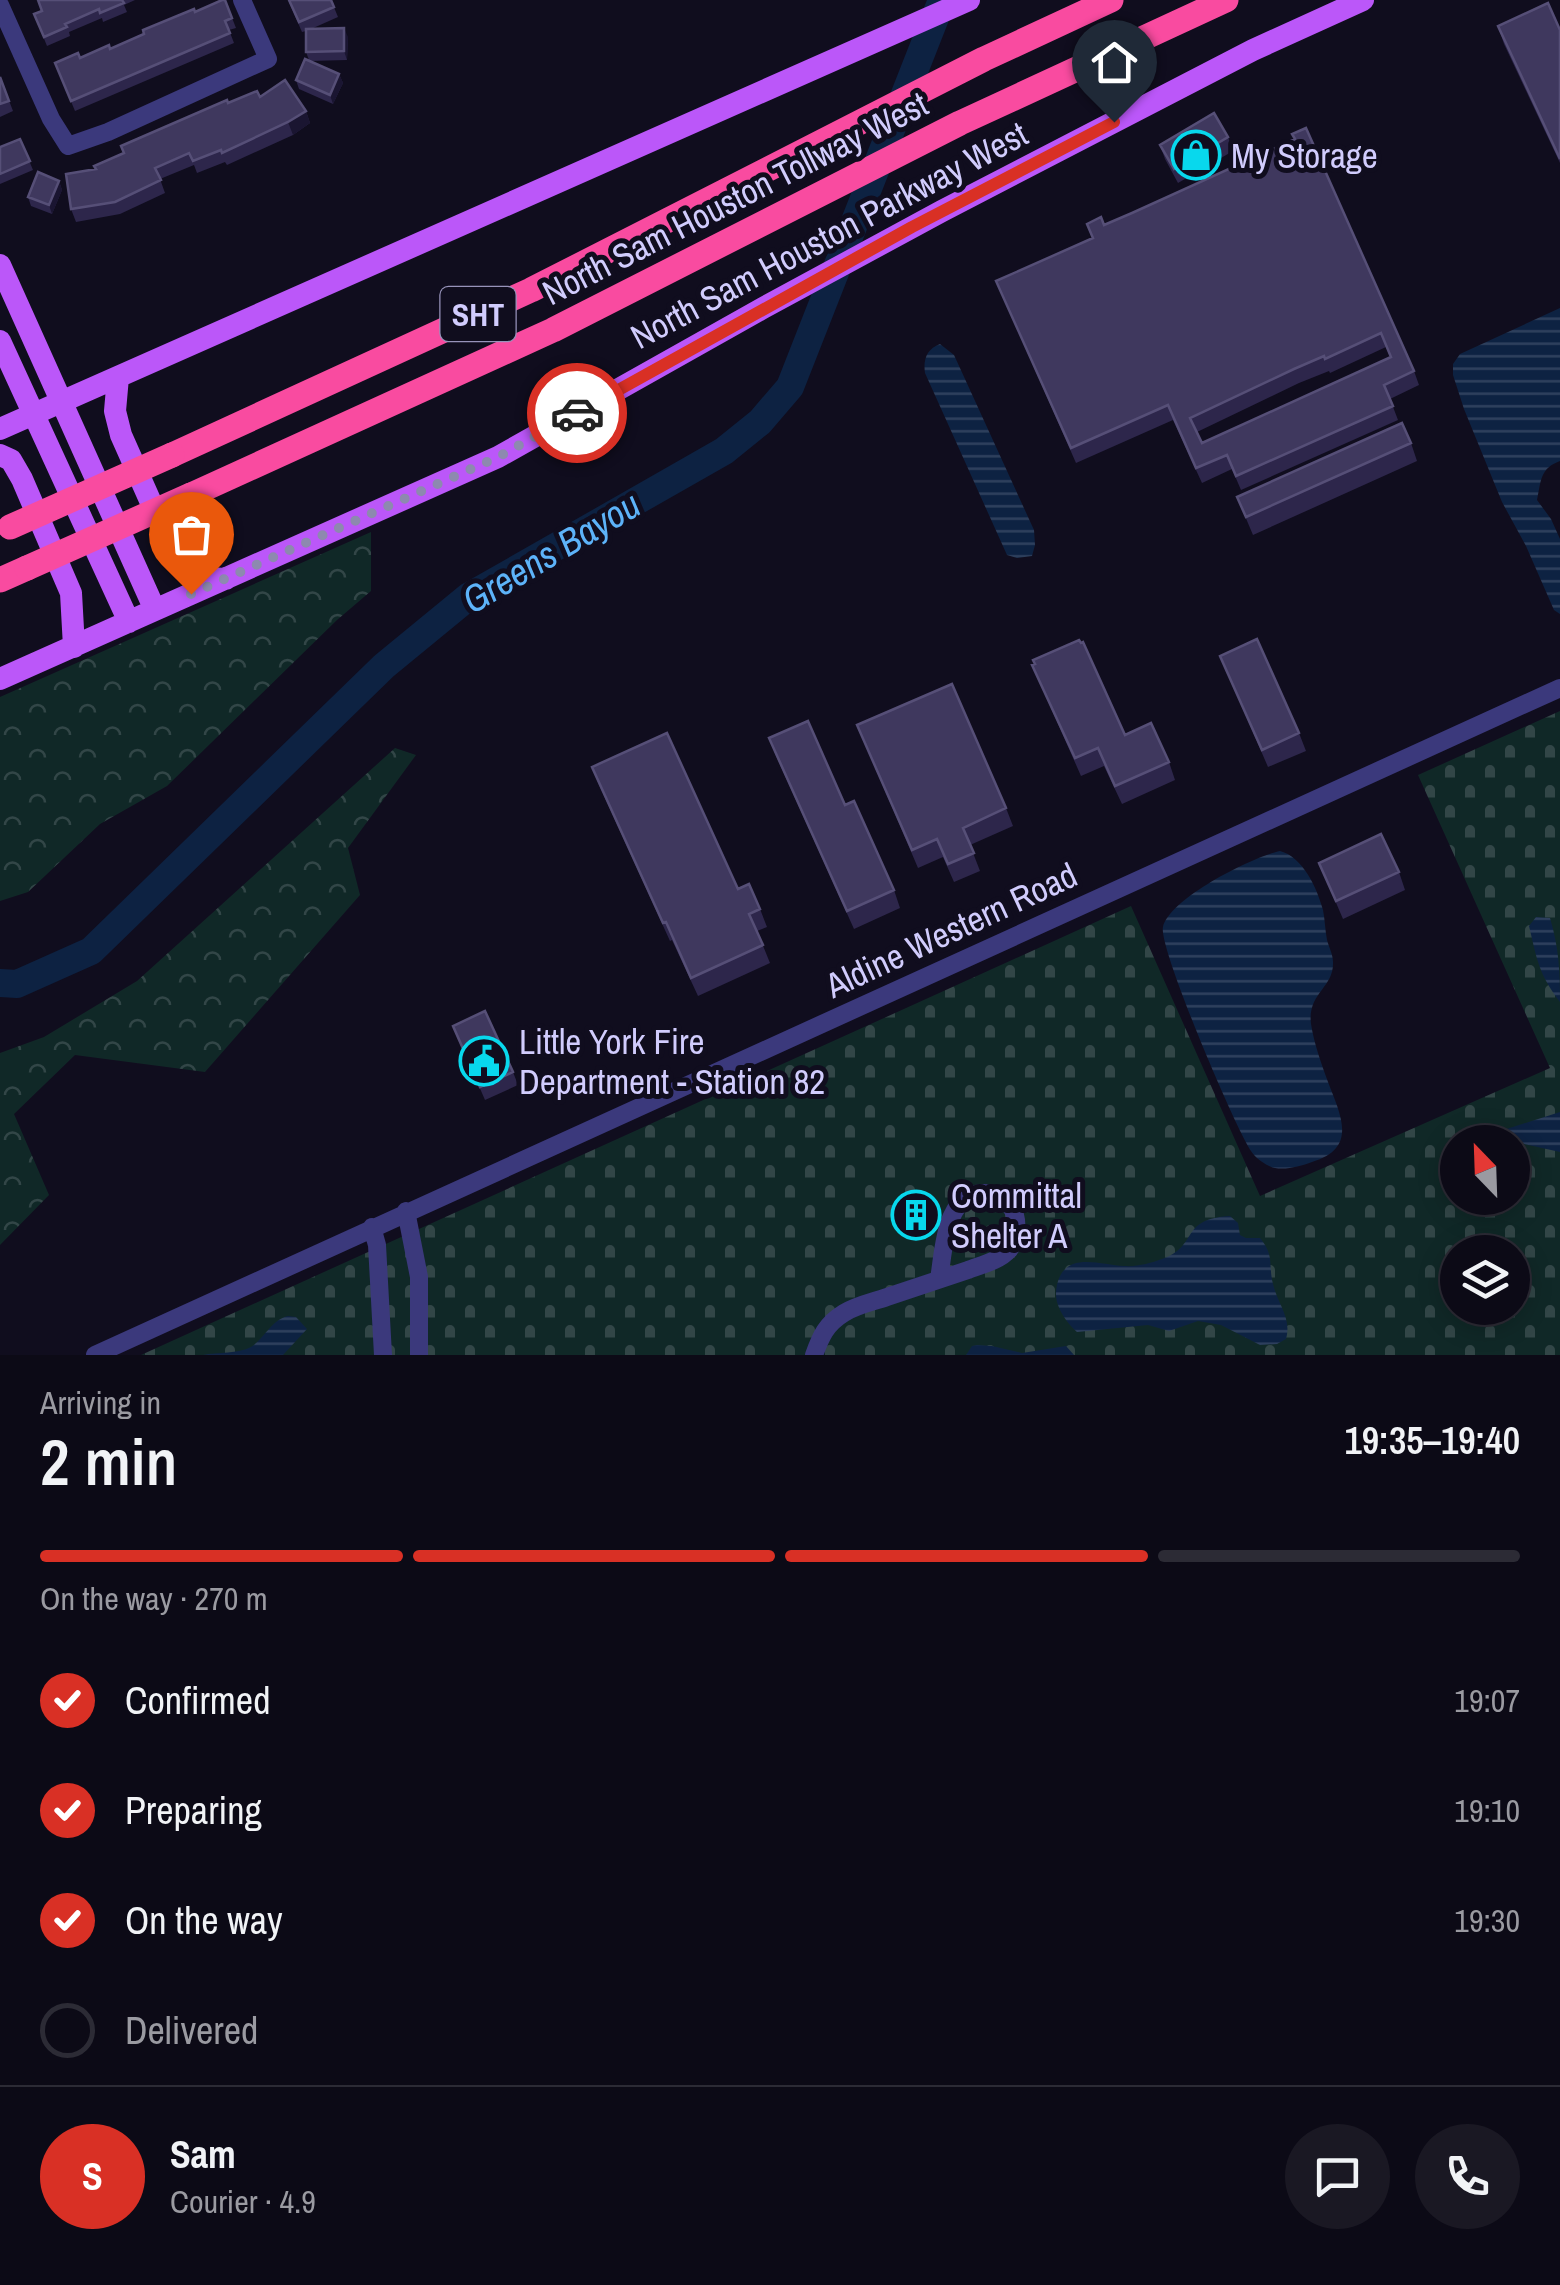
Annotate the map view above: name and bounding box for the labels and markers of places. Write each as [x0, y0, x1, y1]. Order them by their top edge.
pin [1072, 20, 1157, 123]
shop icon: My Storage [1170, 129, 1222, 181]
place label: My Storage [1231, 132, 1378, 179]
pin [149, 492, 234, 595]
place label: Little York Fire Department - Station 82 [519, 1018, 825, 1105]
public building icon: Little York Fire Department - Station 82 [458, 1035, 510, 1087]
place label: Committal Shelter A [951, 1172, 1082, 1259]
building icon: Committal Shelter A [890, 1189, 942, 1241]

